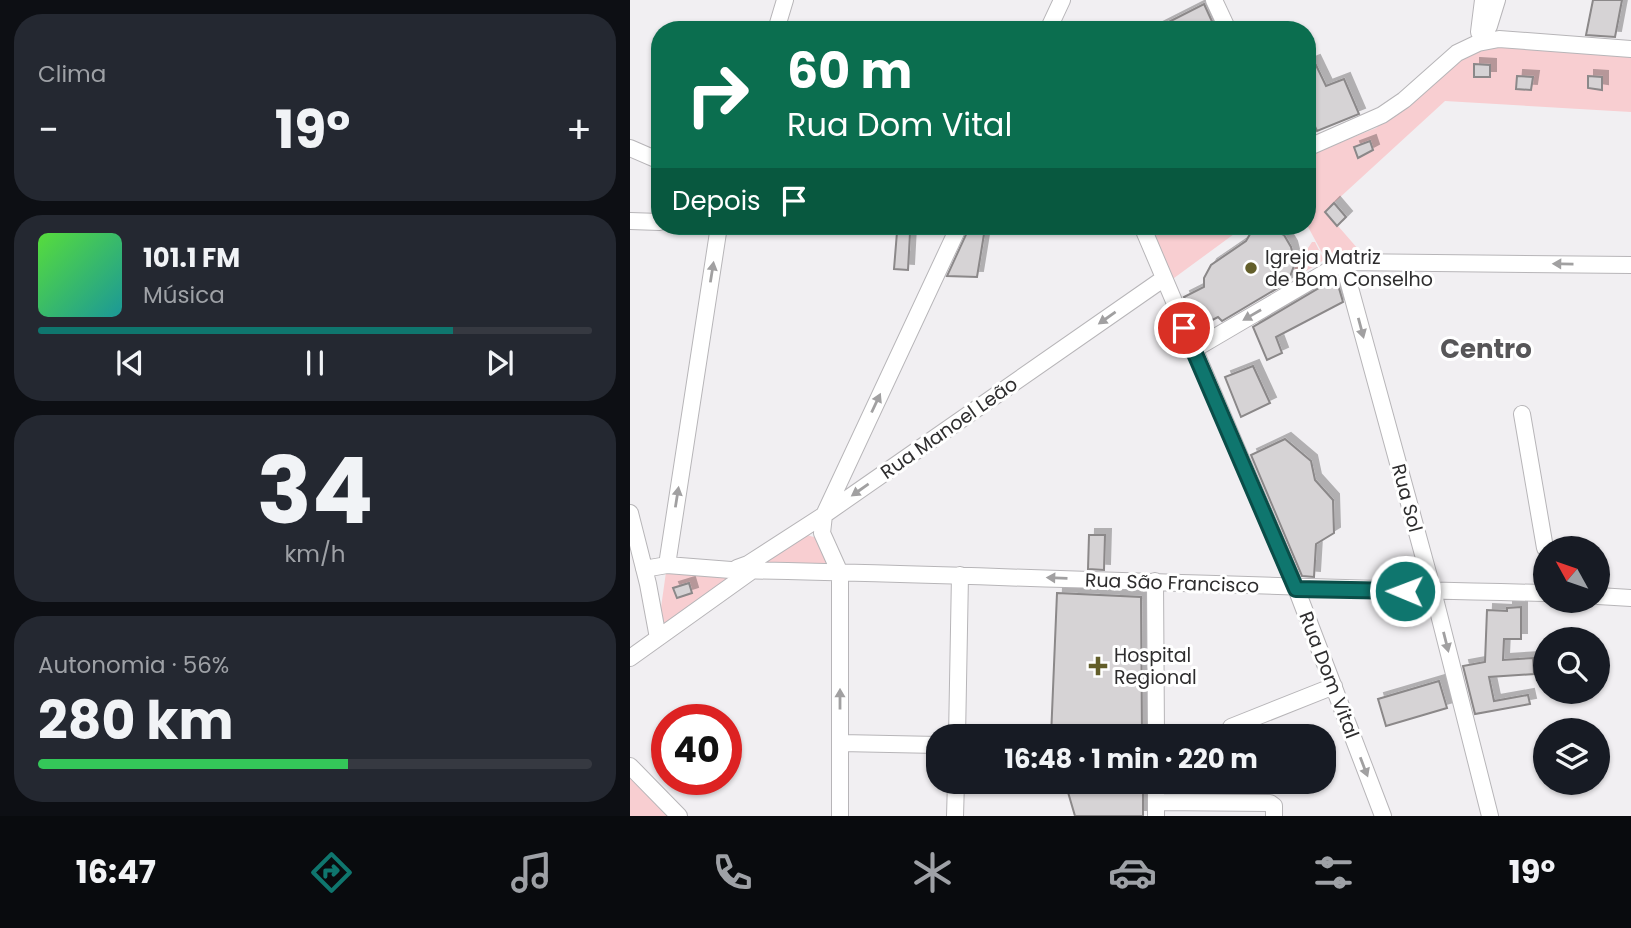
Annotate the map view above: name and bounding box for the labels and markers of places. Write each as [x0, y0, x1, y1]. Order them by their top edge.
place label: Igreja Matriz de Bom Conselho [1265, 244, 1433, 293]
marker: Igreja Matriz de Bom Conselho [1243, 260, 1259, 276]
pin [1154, 298, 1214, 358]
place label: Hospital Regional [1114, 642, 1197, 691]
marker: Hospital Regional [1088, 656, 1108, 676]

